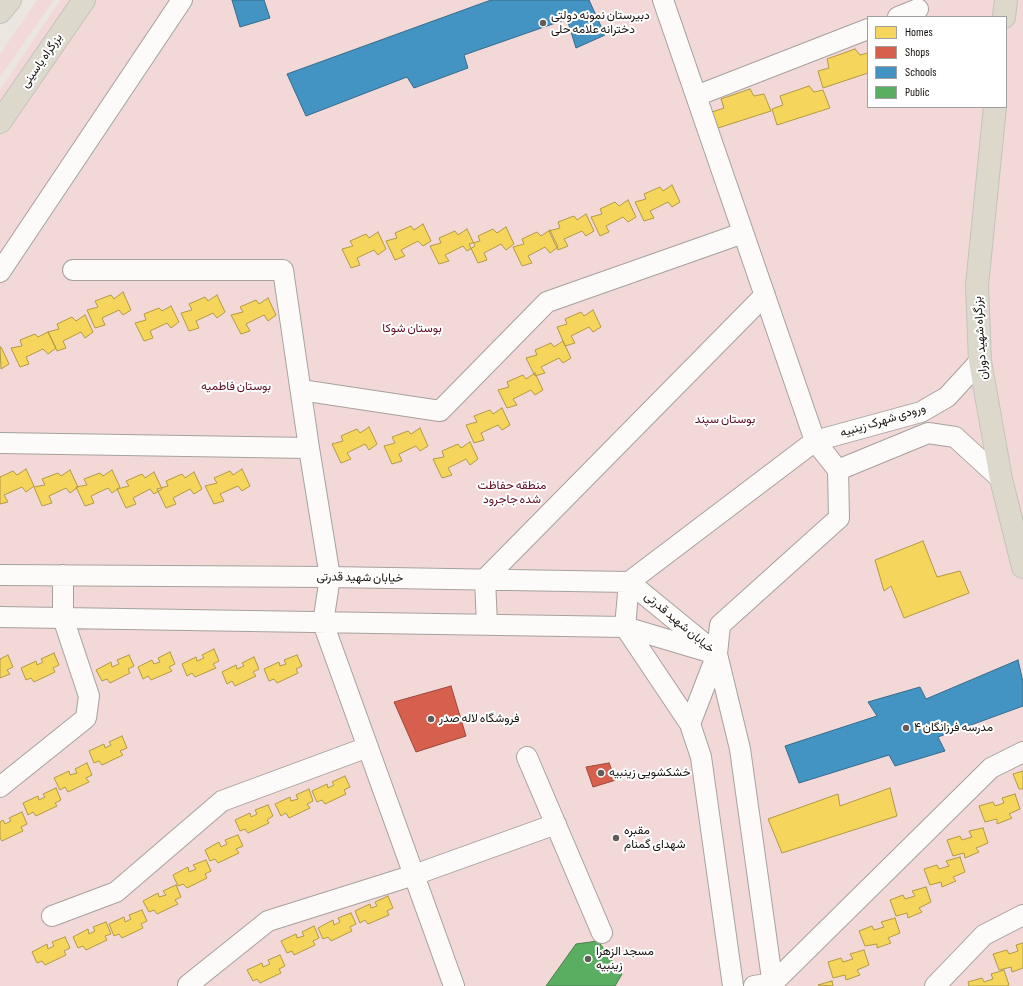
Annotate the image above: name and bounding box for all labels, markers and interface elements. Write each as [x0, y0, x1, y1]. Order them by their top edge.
place label: دبیرستان نمونه دولتی دخترانه علامه حلی [551, 9, 650, 37]
legend [867, 16, 1007, 108]
marker: دبیرستان نمونه دولتی دخترانه علامه حلی [538, 18, 548, 28]
text: Homes [905, 25, 933, 40]
street label: بزرگراه یاسینی [18, 31, 66, 91]
text: Shops [905, 45, 930, 60]
text: Schools [905, 65, 937, 80]
text: Public [905, 85, 930, 100]
street label: بزرگراه شهید دوران [971, 296, 991, 380]
park label: بوستان شوکا [382, 322, 442, 336]
park label: بوستان فاطمیه [201, 380, 271, 394]
street label: ورودی شهرک زینبیه [838, 401, 928, 441]
park label: بوستان سپند [695, 413, 755, 427]
park label: منطقه حفاظت شده جاجرود [478, 479, 546, 507]
street label: خیابان شهید قدرتی [316, 570, 404, 586]
street label: خیابان شهید قدرتی [641, 590, 717, 656]
place label: فروشگاه لاله صدر [439, 712, 519, 726]
marker: فروشگاه لاله صدر [426, 714, 436, 724]
place label: مدرسه فرزانگان ۴ [914, 721, 993, 735]
marker: مدرسه فرزانگان ۴ [901, 723, 911, 733]
place label: خشکشویی زینبیه [609, 766, 690, 780]
marker: خشکشویی زینبیه [596, 768, 606, 778]
place label: مقبره شهدای گمنام [624, 824, 686, 852]
marker: مقبره شهدای گمنام [611, 833, 621, 843]
place label: مسجد الزهرا زینبیه [596, 945, 654, 973]
marker: مسجد الزهرا زینبیه [583, 954, 593, 964]

